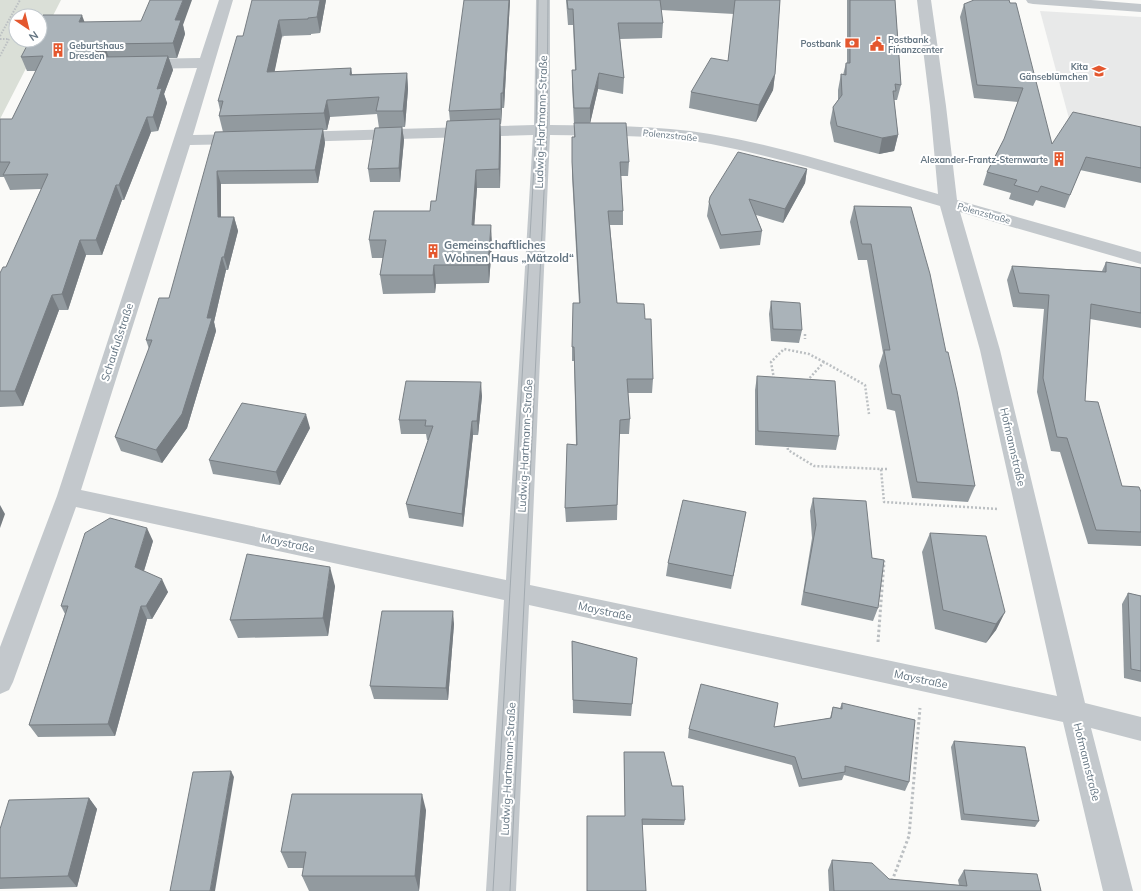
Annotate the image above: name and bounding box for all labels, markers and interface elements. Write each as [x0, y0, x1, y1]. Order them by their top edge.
north arrow [8, 8, 48, 48]
text: N [26, 28, 41, 44]
place label: Postbank Finanzcenter [888, 34, 944, 55]
bank icon: Postbank [844, 35, 860, 51]
public building icon: Postbank Finanzcenter [869, 36, 885, 52]
place label: Postbank [800, 38, 842, 49]
place label: Geburtshaus Dresden [69, 40, 125, 61]
building icon: Geburtshaus Dresden [50, 42, 66, 58]
street label: Ludwig-Hartmann-Straße [532, 55, 550, 189]
place label: Kita Gänseblümchen [1019, 61, 1088, 82]
school or university icon: Kita Gänseblümchen [1091, 63, 1107, 79]
street label: Polenzstraße [642, 127, 698, 143]
building icon: Alexander-Frantz-Sternwarte [1051, 151, 1067, 167]
place label: Alexander-Frantz-Sternwarte [921, 154, 1048, 165]
street label: Polenzstraße [956, 200, 1012, 226]
place label: Gemeinschaftliches Wohnen Haus „Mätzold“ [444, 238, 574, 265]
building icon: Gemeinschaftliches Wohnen Haus „Mätzold“ [425, 243, 441, 259]
street label: Schaufußstraße [98, 301, 136, 383]
street label: Ludwig-Hartmann-Straße [515, 379, 535, 513]
street label: Hofmannstraße [997, 406, 1029, 488]
street label: Maystraße [260, 530, 316, 556]
street label: Maystraße [577, 598, 633, 624]
street label: Maystraße [893, 666, 949, 692]
street label: Ludwig-Hartmann-Straße [498, 702, 518, 836]
street label: Hofmannstraße [1070, 721, 1104, 803]

